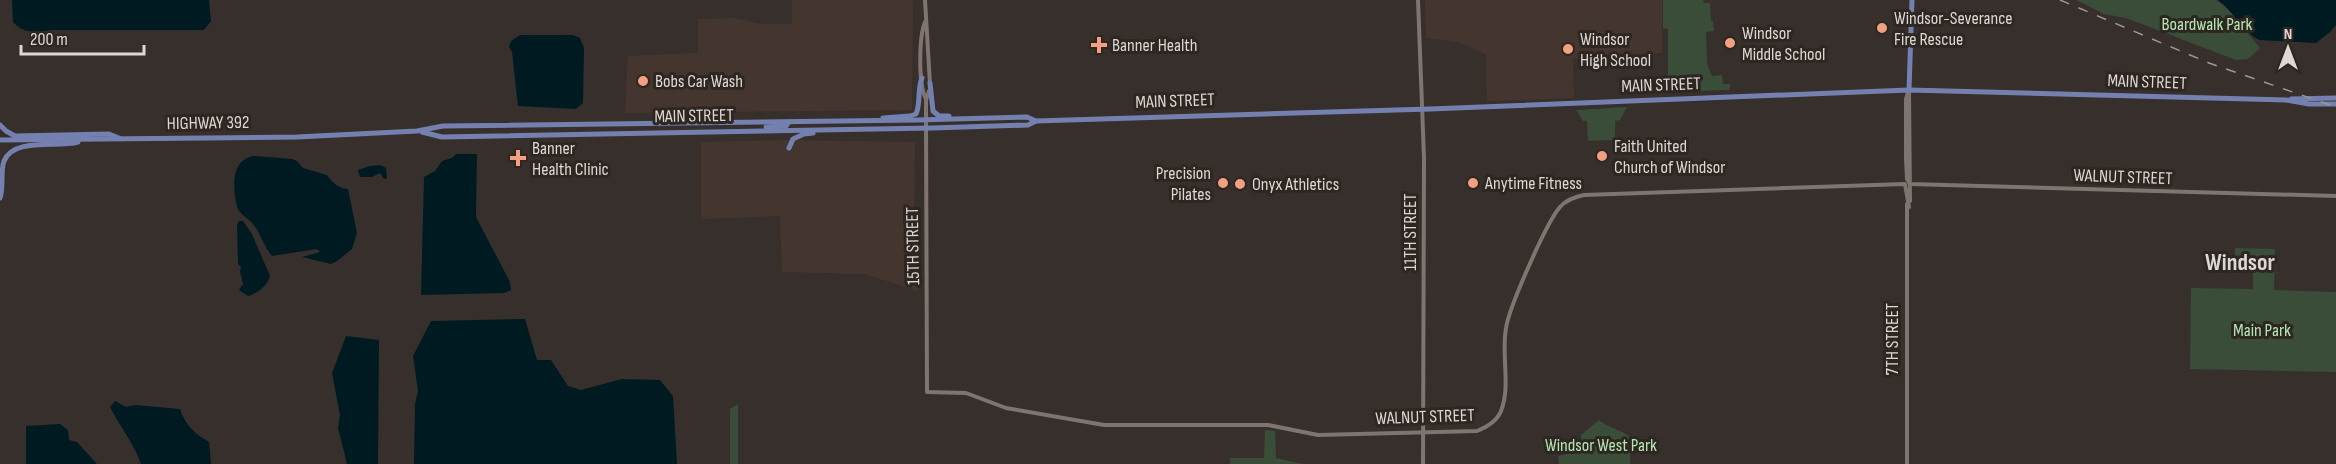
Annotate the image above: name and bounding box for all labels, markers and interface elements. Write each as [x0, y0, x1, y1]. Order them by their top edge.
place label: Windsor-Severance Fire Rescue [1894, 8, 2013, 50]
park label: Boardwalk Park [2162, 14, 2253, 35]
scale bar [21, 18, 144, 56]
north arrow [2258, 18, 2318, 78]
marker: Windsor-Severance Fire Rescue [1875, 21, 1889, 35]
place label: Windsor Middle School [1742, 23, 1825, 65]
text: N [2284, 25, 2292, 44]
text: 200 m [30, 29, 68, 50]
place label: Windsor High School [1580, 29, 1651, 71]
place label: Banner Health [1112, 35, 1198, 56]
marker: Banner Health [1090, 36, 1108, 54]
marker: Windsor Middle School [1723, 36, 1737, 50]
marker: Windsor High School [1561, 42, 1575, 56]
street label: MAIN STREET [2107, 70, 2187, 94]
place label: Bobs Car Wash [655, 71, 743, 92]
street label: MAIN STREET [1621, 73, 1701, 97]
marker: Bobs Car Wash [636, 74, 650, 88]
street label: MAIN STREET [1135, 89, 1215, 113]
street label: MAIN STREET [654, 105, 734, 127]
street label: HIGHWAY 392 [167, 112, 249, 134]
place label: Faith United Church of Windsor [1614, 136, 1725, 178]
place label: Banner Health Clinic [532, 138, 609, 180]
marker: Banner Health Clinic [509, 149, 527, 167]
marker: Faith United Church of Windsor [1595, 149, 1609, 163]
place label: Precision Pilates [1156, 163, 1211, 205]
street label: WALNUT STREET [2073, 165, 2173, 189]
place label: Anytime Fitness [1484, 173, 1582, 194]
place label: Onyx Athletics [1252, 174, 1339, 195]
marker: Precision Pilates [1216, 176, 1230, 190]
marker: Anytime Fitness [1466, 176, 1480, 190]
marker: Onyx Athletics [1233, 177, 1247, 191]
street label: 11TH STREET [1400, 193, 1421, 271]
street label: 15TH STREET [902, 207, 924, 285]
district label: Windsor [2205, 248, 2276, 277]
street label: 7TH STREET [1882, 303, 1903, 375]
park label: Main Park [2233, 320, 2291, 341]
street label: WALNUT STREET [1375, 405, 1475, 429]
park label: Windsor West Park [1545, 435, 1657, 456]

